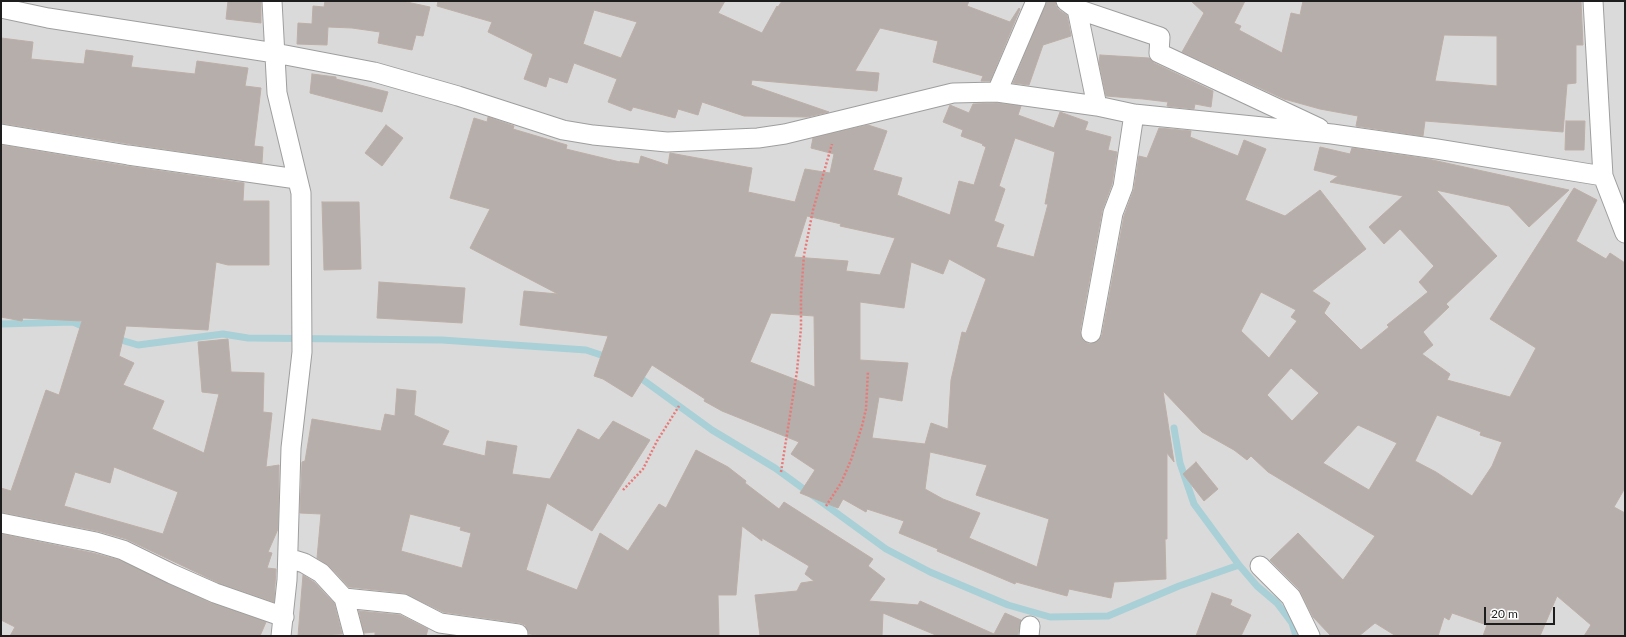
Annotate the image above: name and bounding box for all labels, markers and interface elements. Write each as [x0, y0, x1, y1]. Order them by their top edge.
scale bar [1486, 599, 1557, 625]
text: 20 m [1491, 606, 1518, 621]

